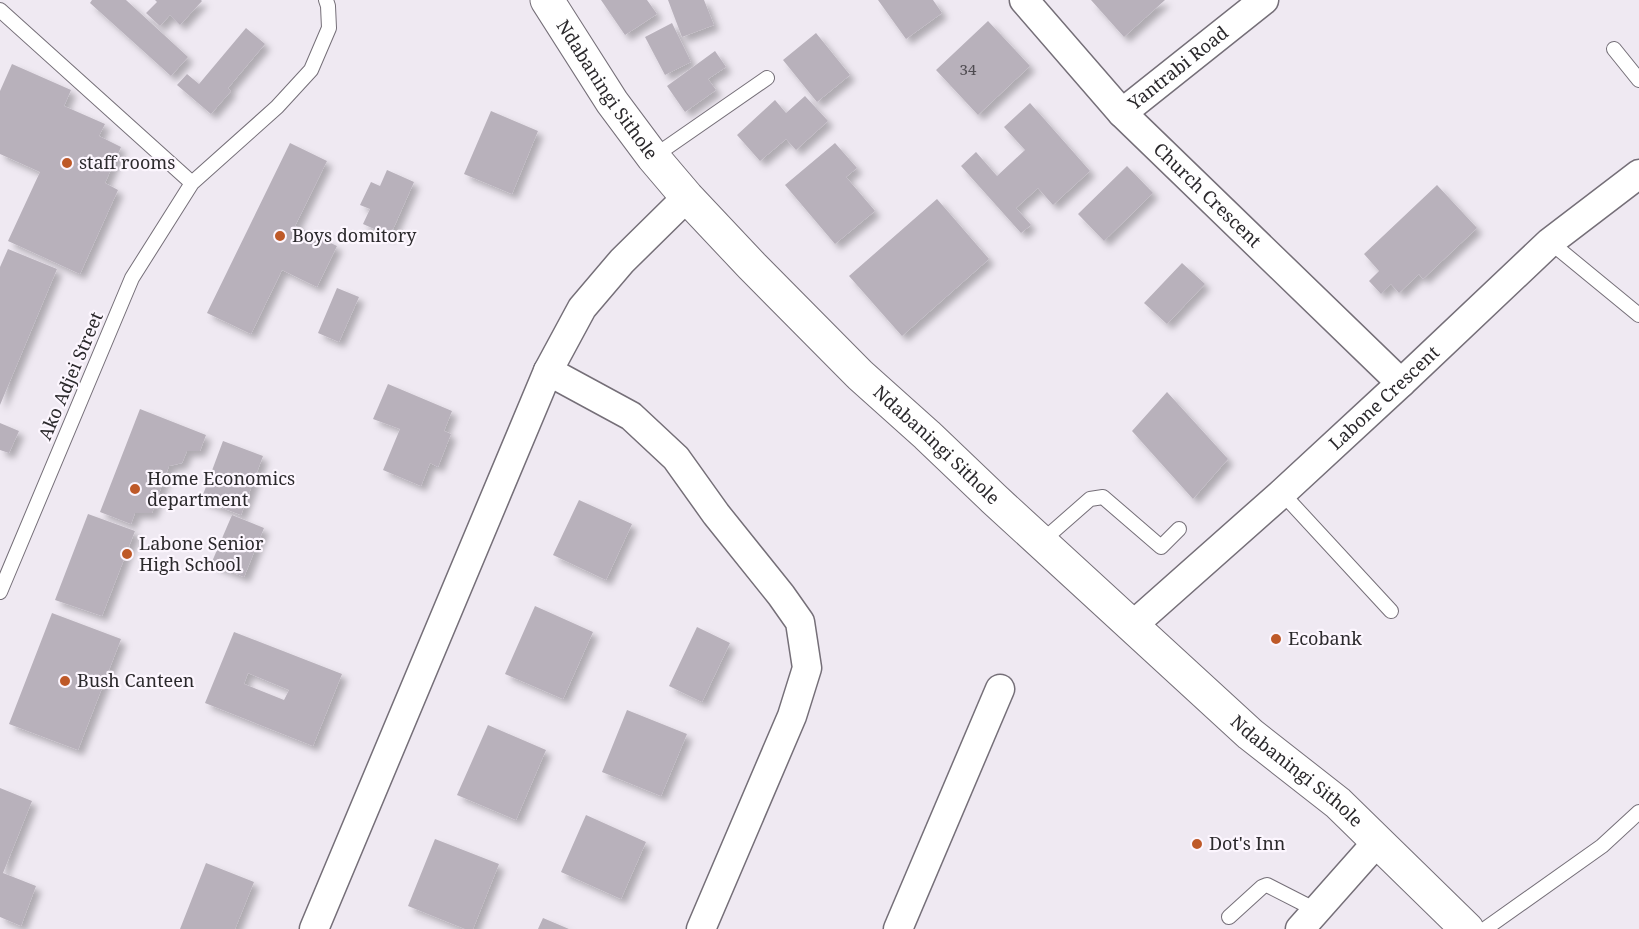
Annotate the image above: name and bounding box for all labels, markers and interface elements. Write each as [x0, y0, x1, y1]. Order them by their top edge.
street label: Ndabaningi Sithole [552, 15, 664, 164]
street label: Yantrabi Road [1122, 20, 1233, 115]
house number: 34 [960, 59, 977, 79]
street label: Church Crescent [1149, 137, 1267, 252]
place label: staff rooms [79, 150, 175, 174]
marker: staff rooms [60, 156, 74, 170]
place label: Boys domitory [292, 223, 417, 247]
marker: Boys domitory [273, 229, 287, 243]
street label: Ako Adjei Street [32, 308, 108, 443]
street label: Labone Crescent [1323, 340, 1444, 455]
street label: Ndabaningi Sithole [869, 380, 1005, 509]
place label: Home Economics department [147, 466, 295, 511]
marker: Home Economics department [128, 482, 142, 496]
place label: Labone Senior High School [139, 531, 264, 576]
marker: Labone Senior High School [120, 547, 134, 561]
place label: Ecobank [1288, 626, 1362, 650]
marker: Ecobank [1269, 632, 1283, 646]
place label: Bush Canteen [77, 668, 195, 692]
marker: Bush Canteen [58, 674, 72, 688]
street label: Ndabaningi Sithole [1226, 709, 1368, 832]
place label: Dot's Inn [1209, 831, 1286, 855]
marker: Dot's Inn [1190, 837, 1204, 851]

